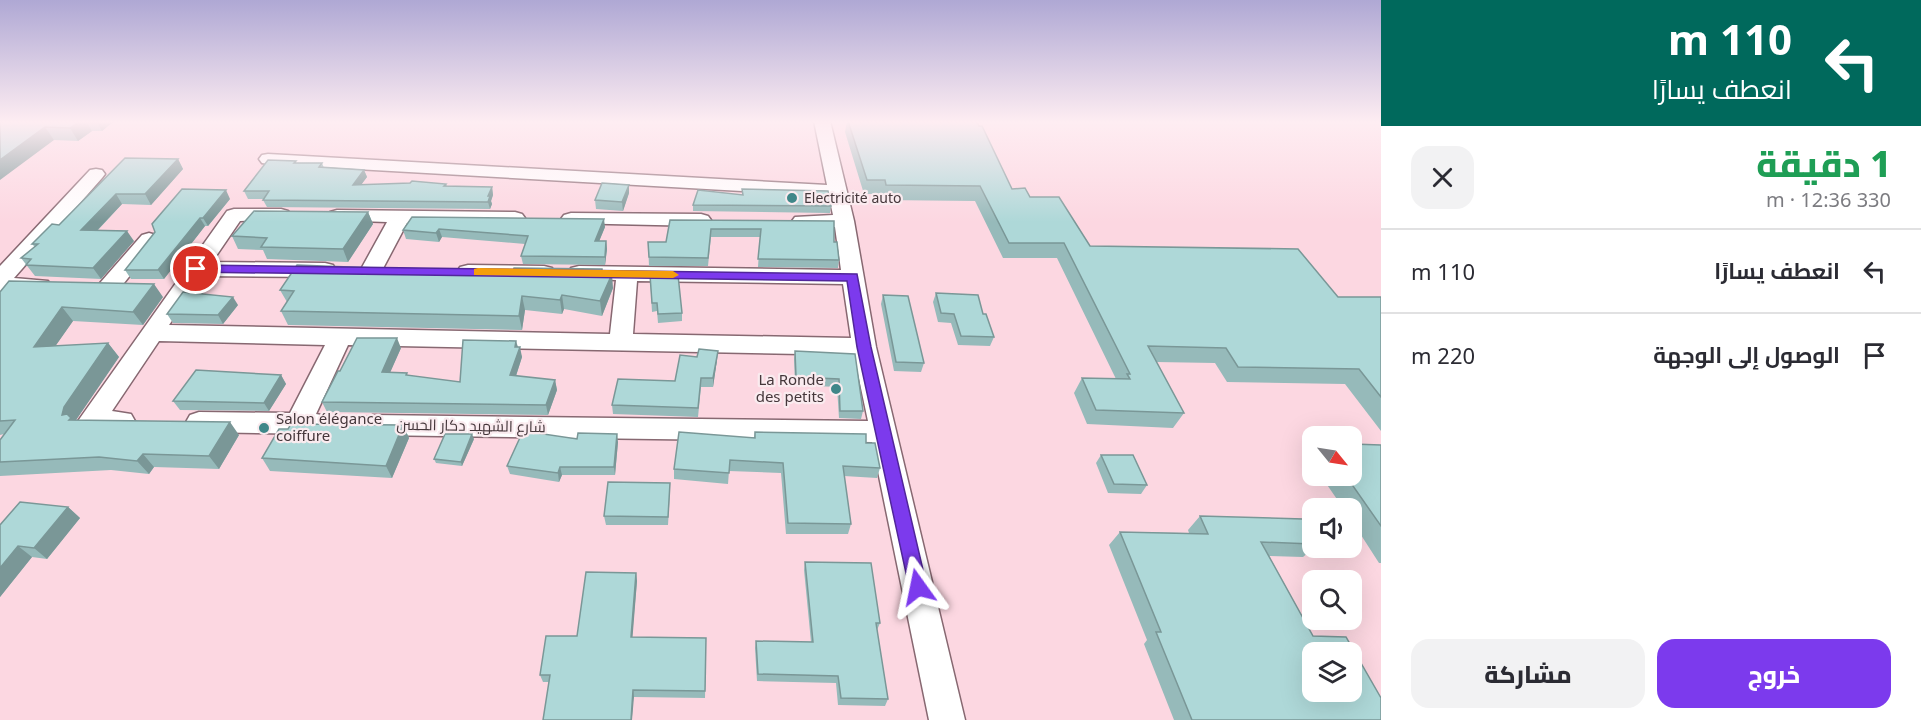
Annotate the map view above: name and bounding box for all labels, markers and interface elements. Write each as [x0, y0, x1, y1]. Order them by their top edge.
text: 110 m [1668, 10, 1792, 67]
icon: left [1813, 24, 1891, 102]
text: انعطف يسارًا [1652, 70, 1792, 107]
text: 1 دقيقة [1756, 139, 1891, 188]
button: close [1411, 146, 1474, 209]
text: 330 m · 12:36 [1766, 186, 1891, 213]
place label: Electricité auto [804, 188, 901, 207]
marker: Electricité auto [785, 191, 799, 205]
pin [170, 243, 221, 294]
icon: arrive [179, 252, 212, 285]
text: انعطف يسارًا [1714, 255, 1840, 285]
icon: left [1858, 255, 1891, 288]
text: 110 m [1411, 256, 1475, 286]
text: الوصول إلى الوجهة [1653, 339, 1840, 369]
icon: arrive [1858, 339, 1891, 372]
text: 220 m [1411, 340, 1475, 370]
place label: La Ronde des petits [756, 369, 824, 406]
marker: La Ronde des petits [829, 382, 843, 396]
place label: Salon élégance coiffure [276, 408, 382, 445]
street label: شارع الشهيد دكار الحسن [396, 414, 546, 438]
marker: Salon élégance coiffure [257, 421, 271, 435]
north arrow [1302, 426, 1362, 486]
map controls [1302, 426, 1362, 702]
button: sound [1302, 498, 1362, 558]
position arrow [886, 555, 950, 619]
button: search [1302, 570, 1362, 630]
button: مشاركة [1411, 639, 1645, 708]
button: خروج [1657, 639, 1891, 708]
button: layers [1302, 642, 1362, 702]

